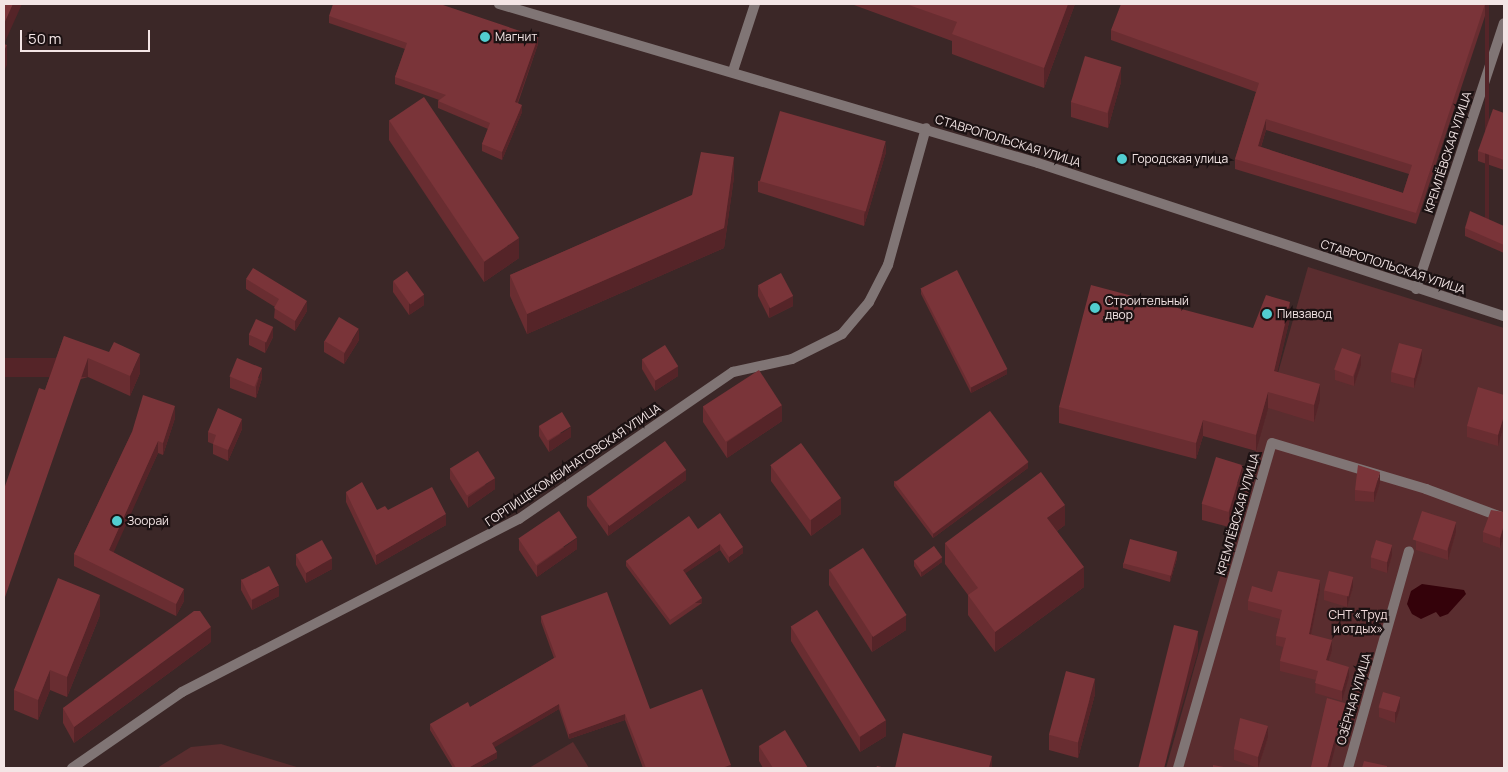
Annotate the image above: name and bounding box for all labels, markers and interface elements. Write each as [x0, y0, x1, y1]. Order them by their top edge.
scale bar [22, 20, 152, 52]
text: 50 m [28, 28, 62, 49]
place label: Магнит [495, 30, 537, 44]
marker: Магнит [479, 31, 491, 43]
street label: КРЕМЛЁВСКАЯ УЛИЦА [1422, 90, 1474, 214]
street label: СТАВРОПОЛЬСКАЯ УЛИЦА [933, 112, 1083, 170]
place label: Городская улица [1132, 152, 1228, 166]
marker: Городская улица [1116, 153, 1128, 165]
street label: СТАВРОПОЛЬСКАЯ УЛИЦА [1319, 237, 1467, 297]
place label: Строительный двор [1105, 294, 1189, 322]
marker: Строительный двор [1089, 302, 1101, 314]
place label: Пивзавод [1277, 307, 1332, 321]
marker: Пивзавод [1261, 308, 1273, 320]
street label: ГОРПИЩЕКОМБИНАТОВСКАЯ УЛИЦА [482, 401, 664, 529]
street label: КРЕМЛЁВСКАЯ УЛИЦА [1214, 451, 1262, 577]
place label: Зоорай [127, 514, 169, 528]
marker: Зоорай [111, 515, 123, 527]
park label: СНТ «Труд и отдых» [1328, 608, 1388, 636]
street label: ОЗЁРНАЯ УЛИЦА [1334, 651, 1374, 747]

